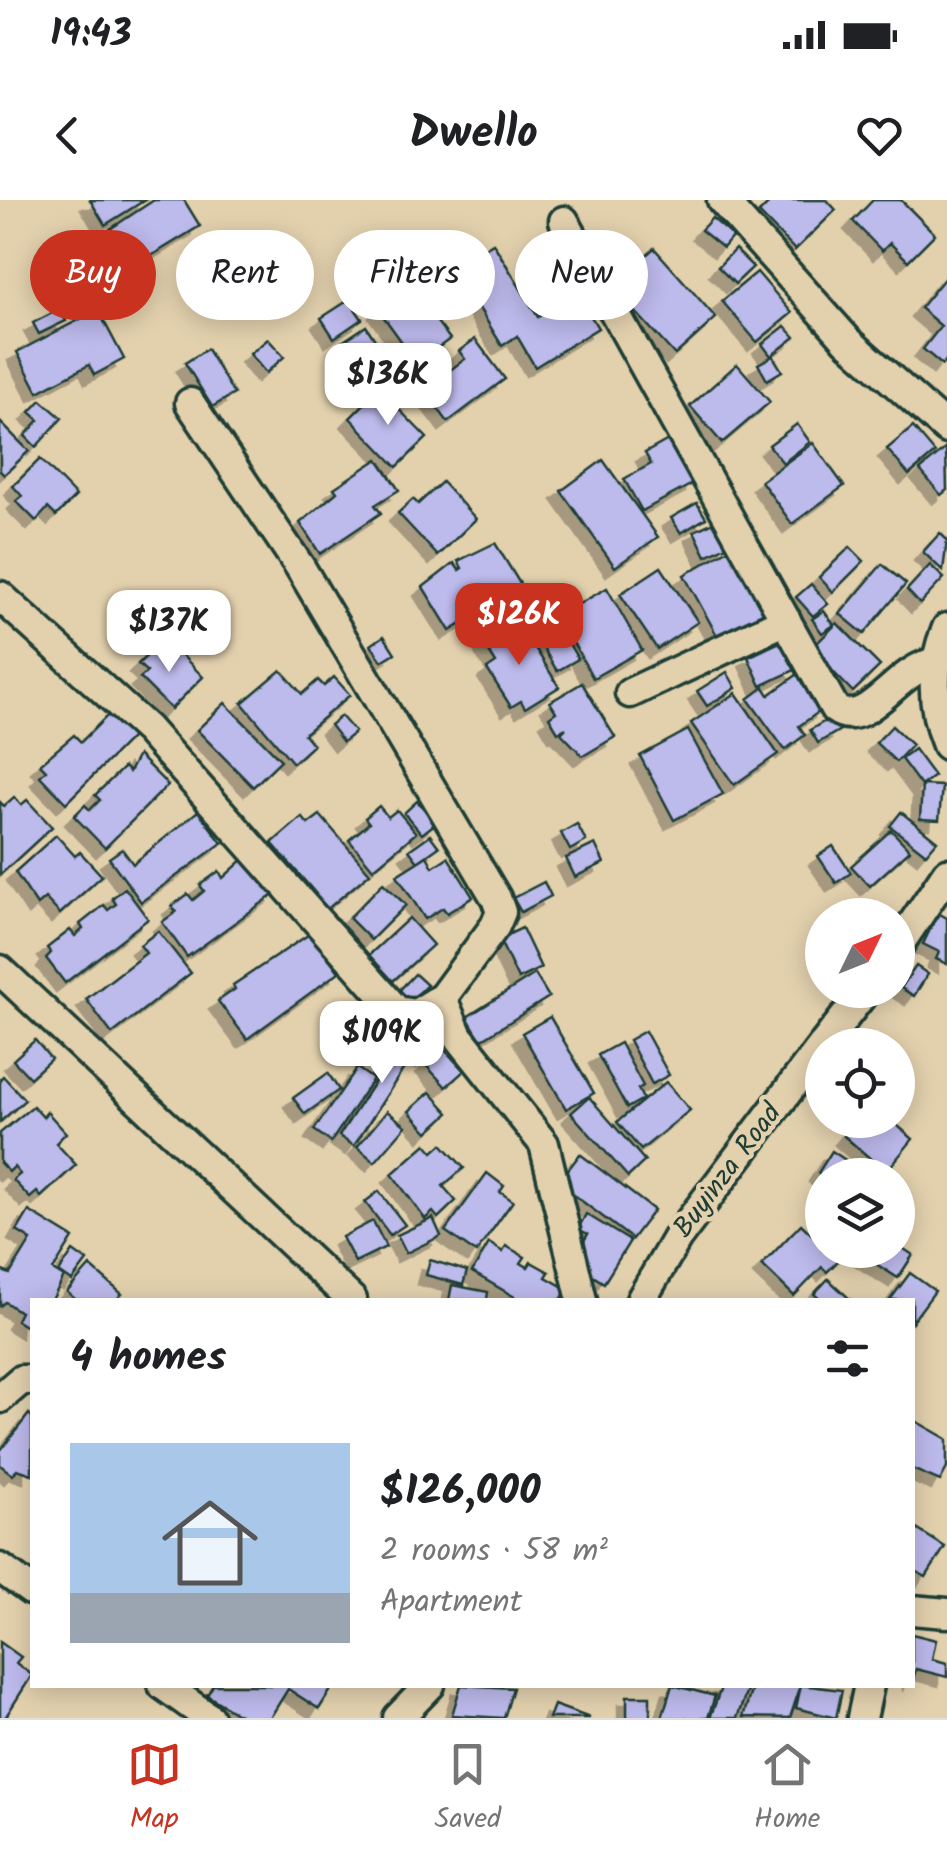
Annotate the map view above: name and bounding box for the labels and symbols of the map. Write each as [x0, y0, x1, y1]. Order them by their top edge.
pin: $136K [318, 343, 458, 428]
pin: $126K [449, 583, 589, 668]
pin: $137K [99, 590, 239, 675]
north arrow [805, 898, 915, 1008]
pin: $109K [312, 1001, 452, 1086]
street label: Buyinza Road [662, 1093, 794, 1248]

